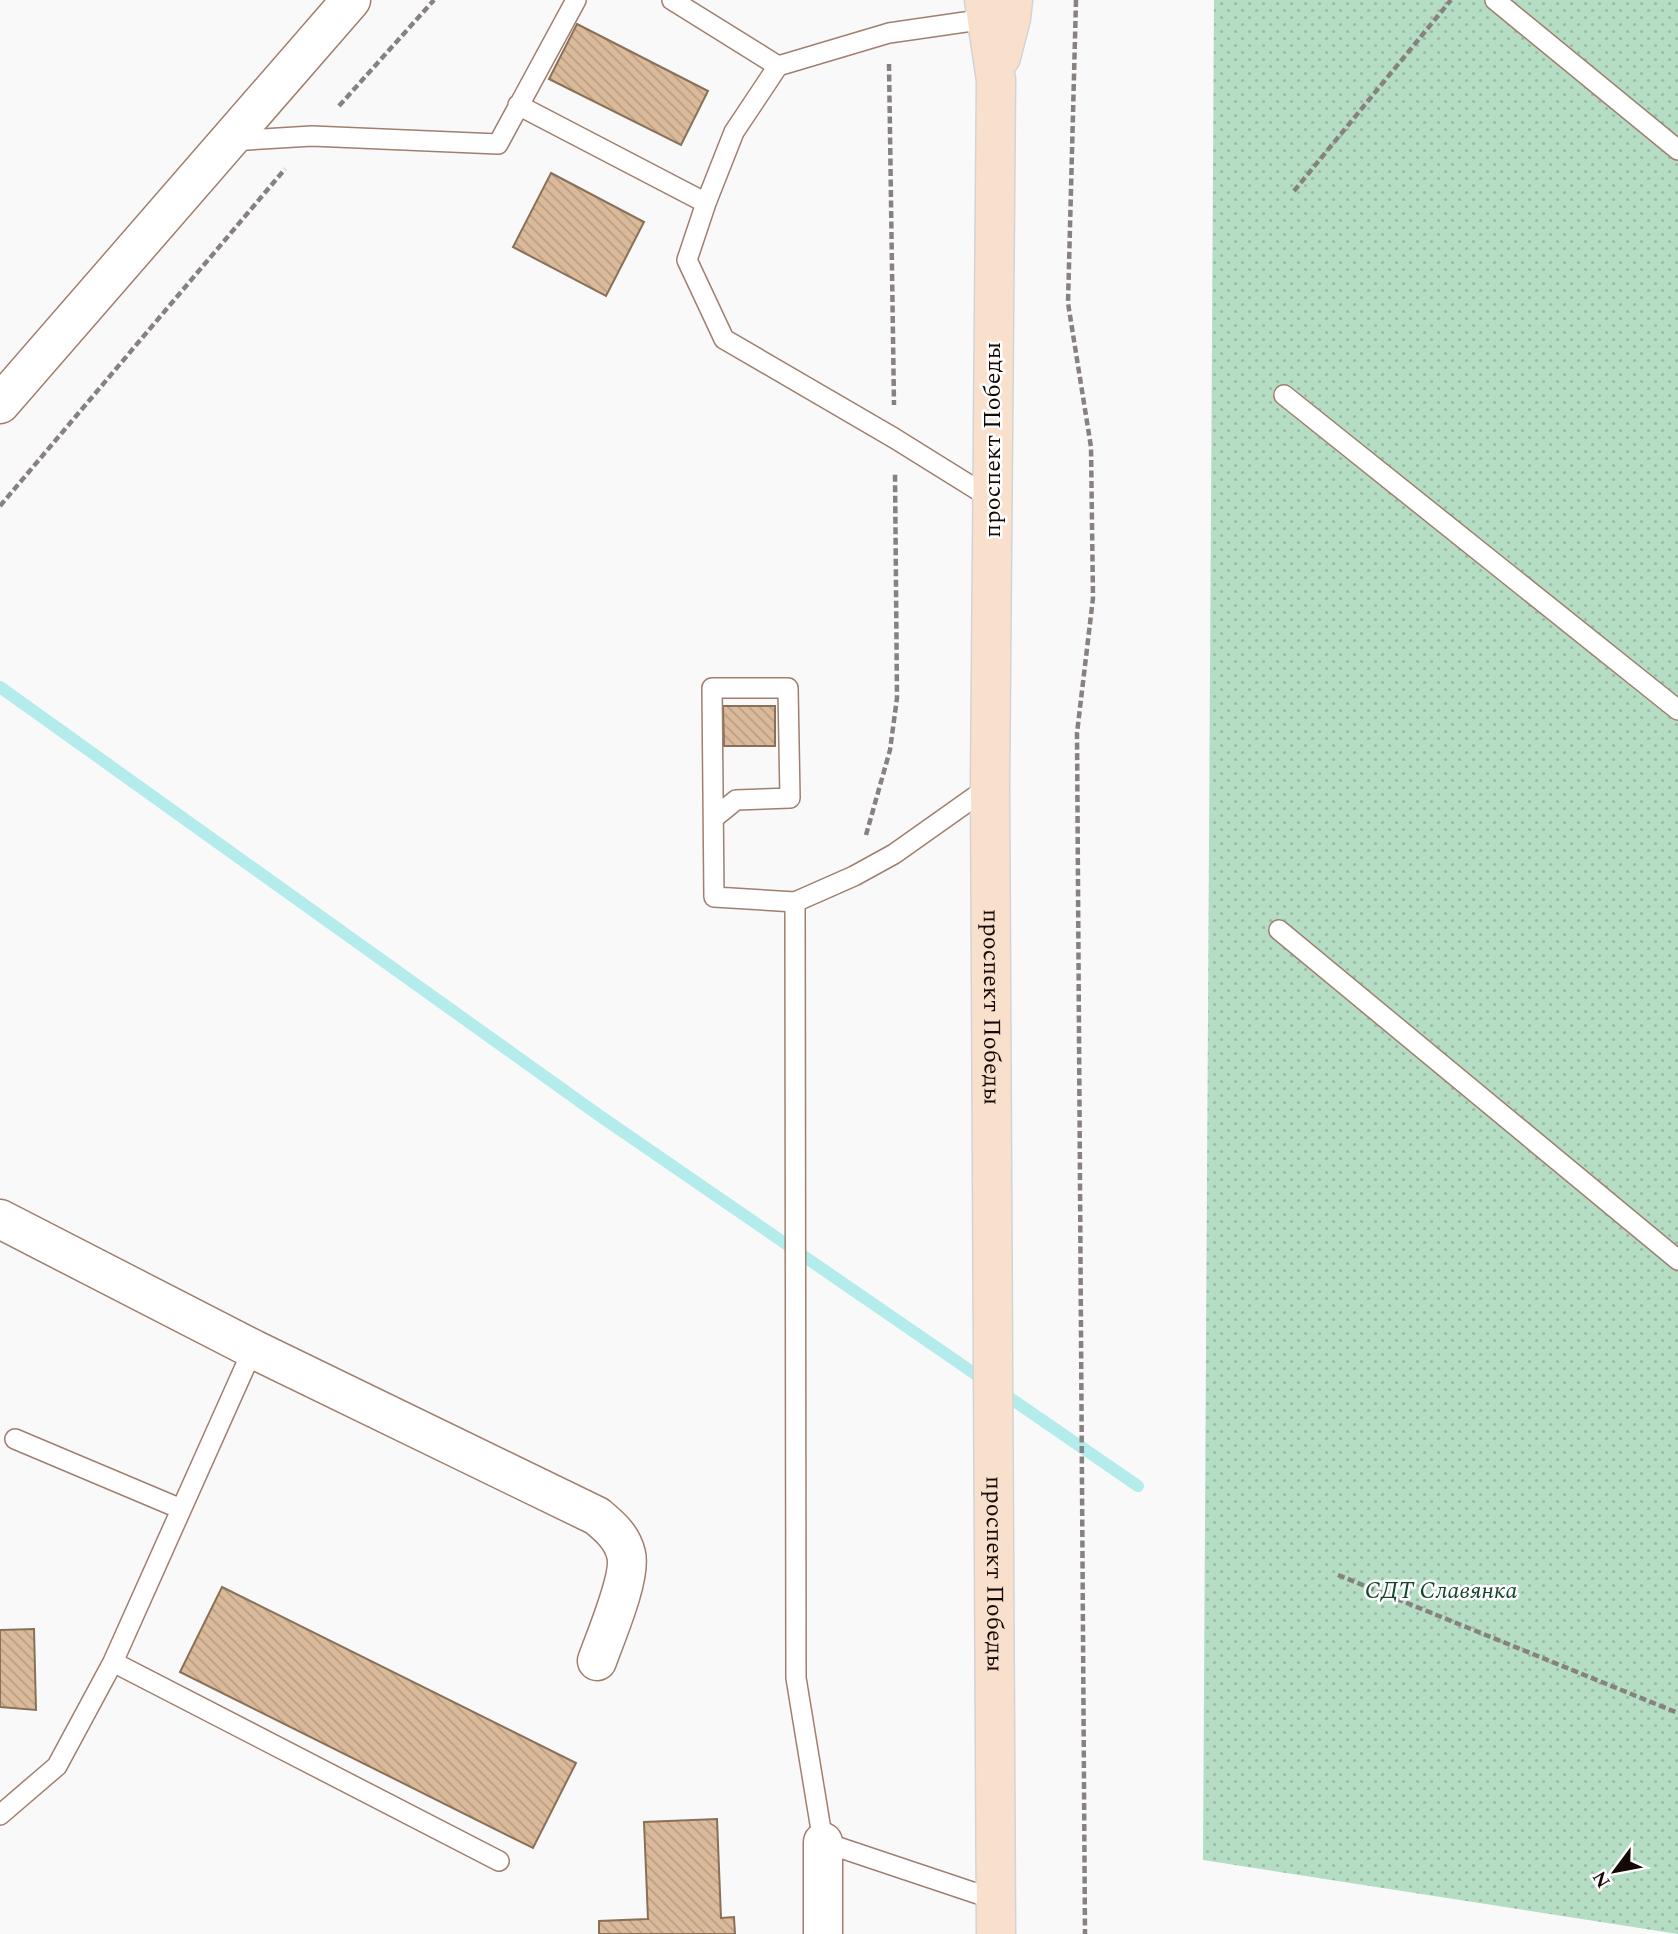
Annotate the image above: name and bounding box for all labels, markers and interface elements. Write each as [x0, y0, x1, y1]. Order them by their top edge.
street label: проспект Победы [975, 342, 1011, 538]
street label: проспект Победы [973, 909, 1010, 1105]
street label: проспект Победы [976, 1476, 1013, 1672]
park label: СДТ Славянка [1365, 1573, 1517, 1609]
north arrow [1580, 1836, 1650, 1906]
text: N [1585, 1865, 1618, 1893]

